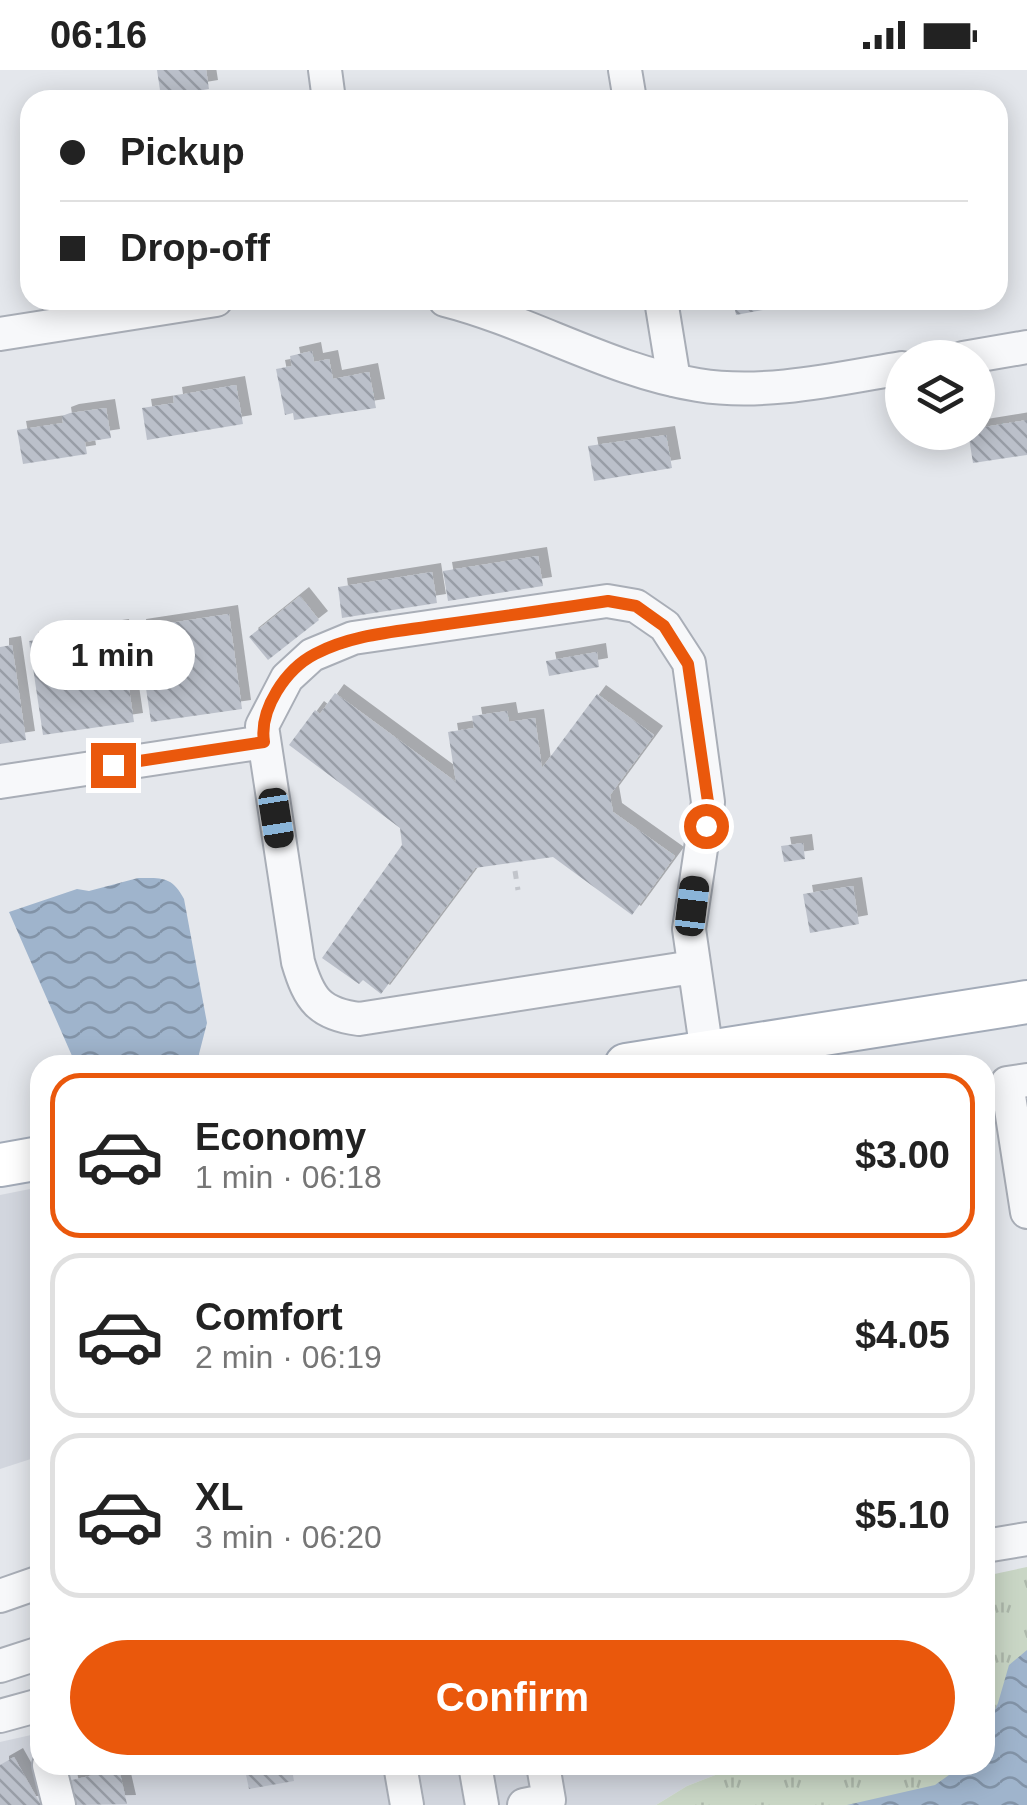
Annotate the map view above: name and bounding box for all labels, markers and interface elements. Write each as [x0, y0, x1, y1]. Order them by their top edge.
text: 06:16 [50, 14, 147, 56]
text: Pickup [120, 131, 245, 173]
text: Drop-off [120, 227, 270, 269]
map controls [885, 340, 995, 450]
button: layers [885, 340, 995, 450]
callout: 1 min [31, 620, 196, 690]
text: 1 min [71, 637, 154, 673]
route end [91, 743, 136, 788]
car [256, 786, 296, 850]
route start [684, 804, 729, 849]
car [673, 874, 711, 938]
icon: car [75, 1111, 165, 1201]
text: Economy [195, 1116, 366, 1158]
text: $3.00 [855, 1134, 950, 1176]
text: 1 min · 06:18 [195, 1159, 382, 1195]
icon: car [75, 1291, 165, 1381]
text: Comfort [195, 1296, 343, 1338]
text: $4.05 [855, 1314, 950, 1356]
text: 2 min · 06:19 [195, 1339, 382, 1375]
icon: car [75, 1471, 165, 1561]
text: XL [195, 1476, 244, 1518]
text: $5.10 [855, 1494, 950, 1536]
text: 3 min · 06:20 [195, 1519, 382, 1555]
button: Confirm [70, 1640, 955, 1755]

